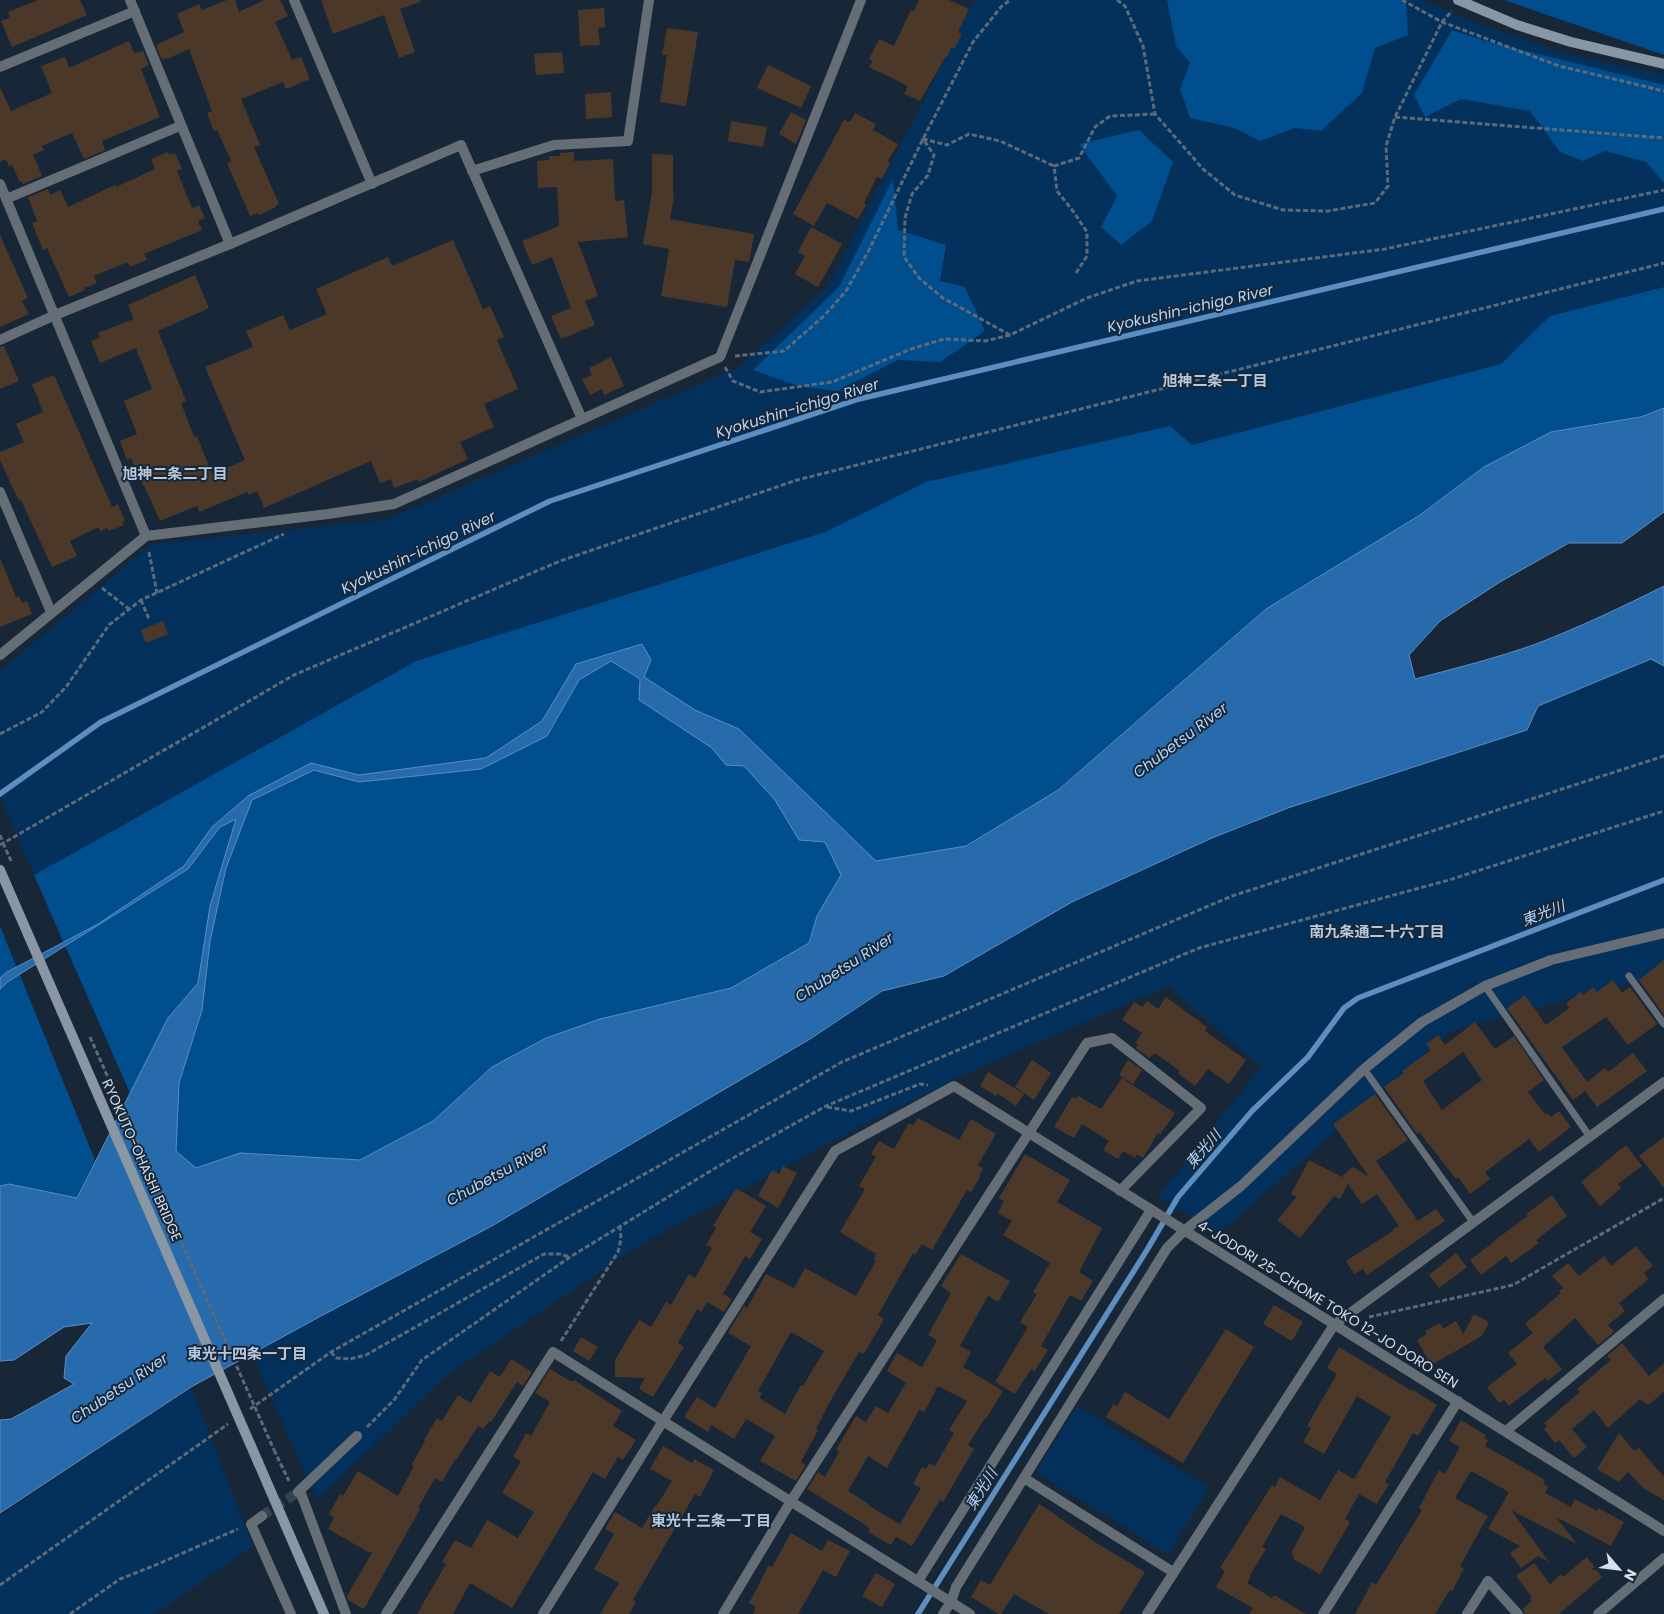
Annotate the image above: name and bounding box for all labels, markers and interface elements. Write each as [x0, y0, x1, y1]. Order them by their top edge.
water label: Kyokushin-ichigo River [1105, 279, 1275, 337]
district label: 旭神二条一丁目 [1162, 370, 1268, 391]
water label: Kyokushin-ichigo River [713, 373, 882, 443]
district label: 旭神二条二丁目 [122, 463, 228, 484]
water label: Kyokushin-ichigo River [337, 505, 499, 599]
water label: Chubetsu River [1128, 697, 1232, 783]
water label: 東光川 [1518, 894, 1570, 931]
district label: 南九条通二十六丁目 [1309, 921, 1445, 942]
water label: Chubetsu River [791, 927, 898, 1007]
street label: RYOKUTO-OHASHI BRIDGE [97, 1076, 187, 1244]
water label: 東光川 [1180, 1124, 1227, 1173]
water label: Chubetsu River [442, 1137, 552, 1211]
street label: 4-JODORI 25-CHOME TOKO 12-JO DORO SEN [1194, 1215, 1462, 1393]
district label: 東光十四条一丁目 [187, 1343, 307, 1364]
water label: Chubetsu River [66, 1347, 172, 1428]
water label: 東光川 [960, 1463, 1003, 1514]
district label: 東光十三条一丁目 [651, 1510, 771, 1531]
north arrow [1594, 1544, 1644, 1594]
text: N [1619, 1566, 1642, 1584]

